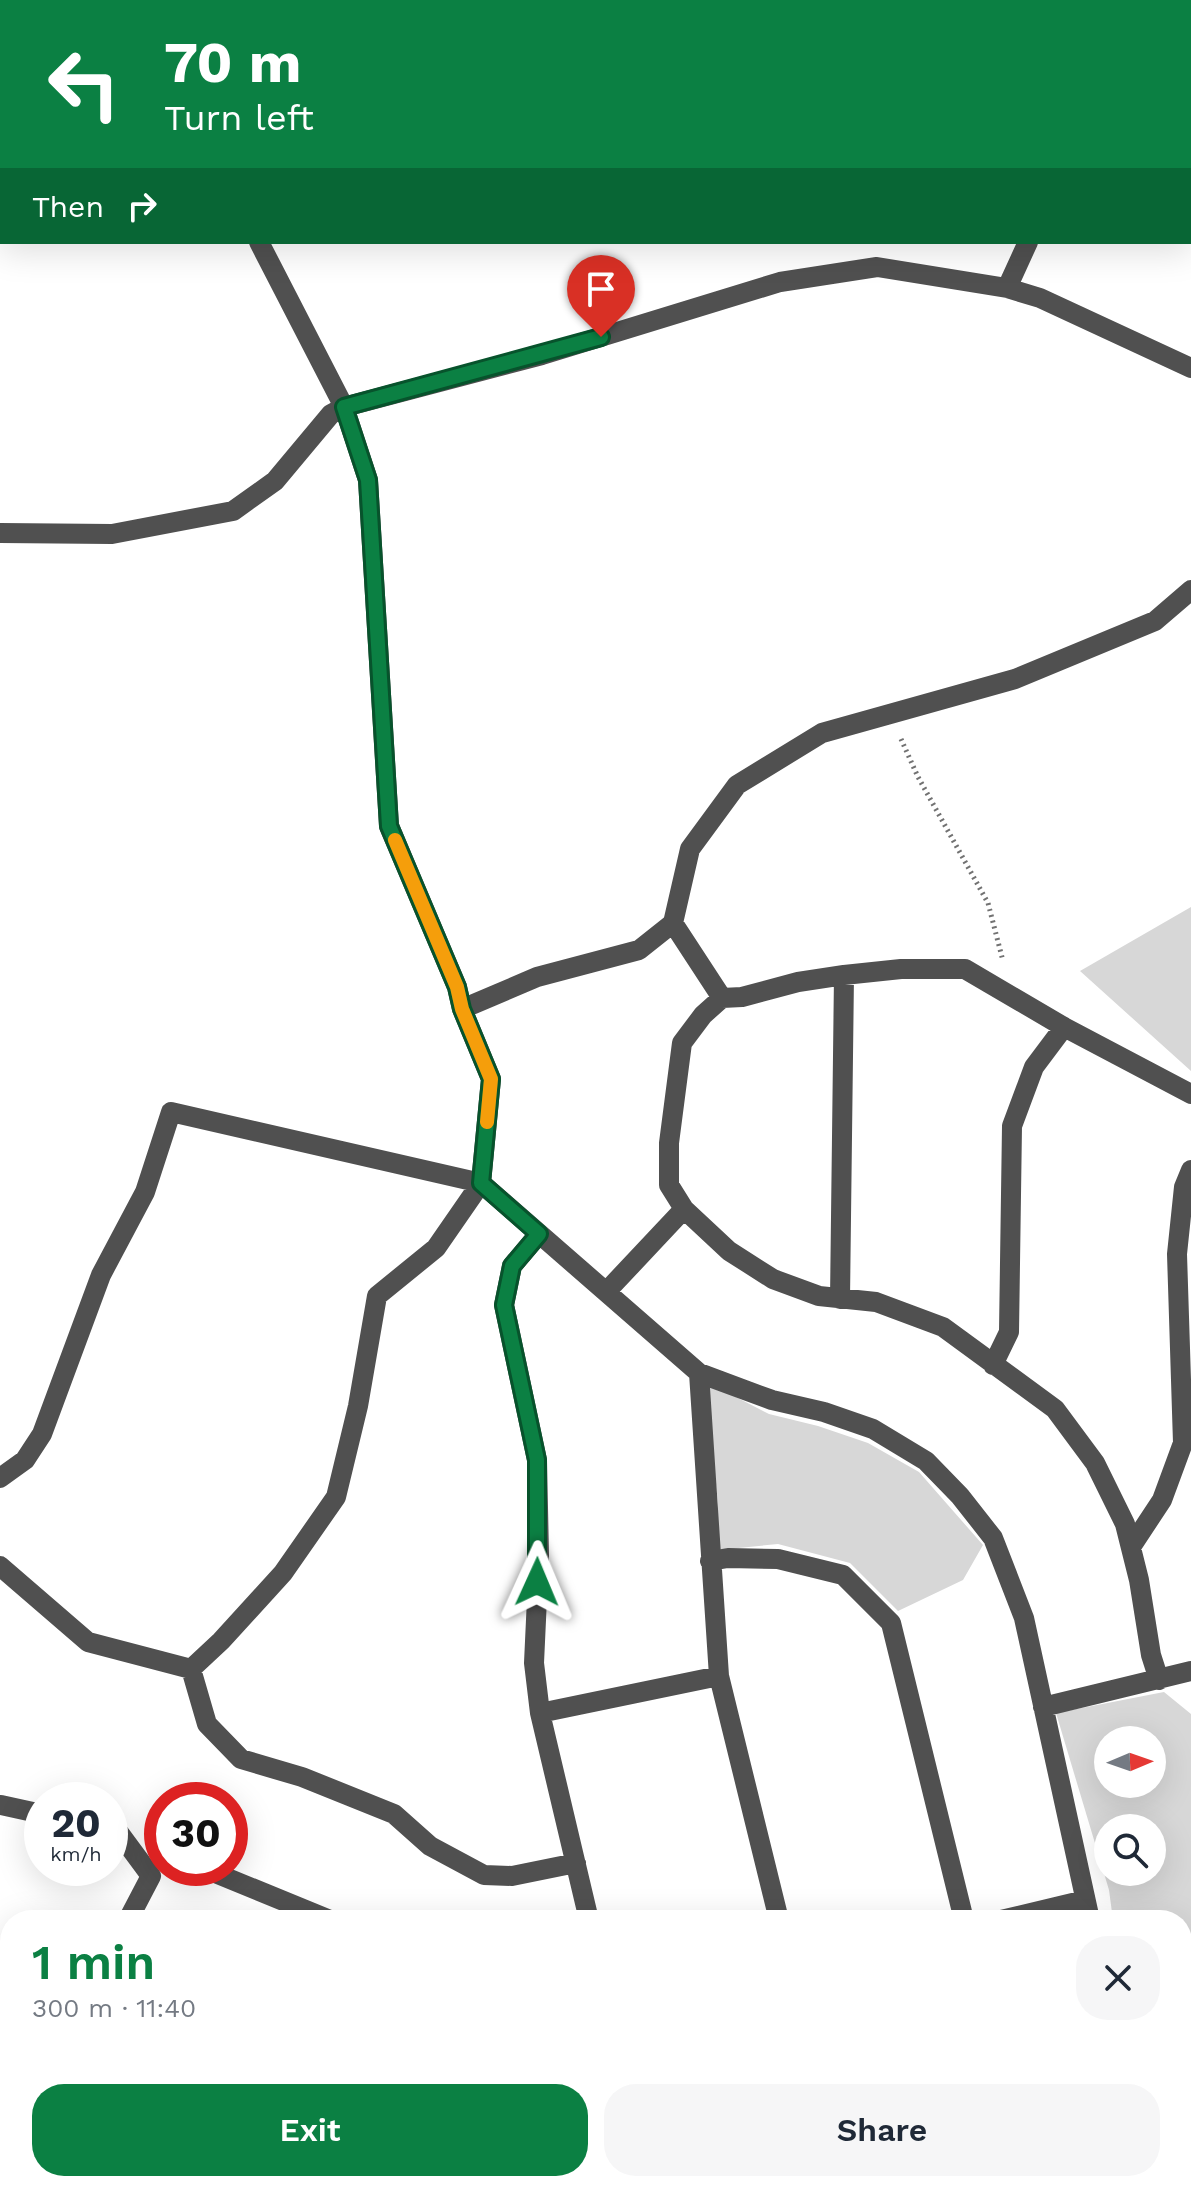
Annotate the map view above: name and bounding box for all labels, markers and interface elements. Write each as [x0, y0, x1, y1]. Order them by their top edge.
text: 70 m [164, 30, 301, 96]
icon: left [32, 32, 136, 136]
text: Turn left [164, 97, 314, 139]
icon: right [120, 184, 164, 228]
text: Then [32, 189, 104, 224]
pin [567, 255, 635, 337]
icon: arrive [579, 267, 623, 311]
position arrow [495, 1540, 579, 1624]
north arrow [1094, 1726, 1166, 1798]
map controls [1094, 1726, 1166, 1886]
speed limit sign: 30 [144, 1782, 248, 1886]
text: 20 [51, 1800, 101, 1847]
button: search [1094, 1814, 1166, 1886]
text: km/h [50, 1842, 102, 1866]
text: 1 min [32, 1934, 155, 1991]
button: close [1076, 1936, 1160, 2020]
text: 300 m · 11:40 [32, 1993, 196, 2023]
button: Exit [32, 2084, 588, 2176]
button: Share [604, 2084, 1160, 2176]

